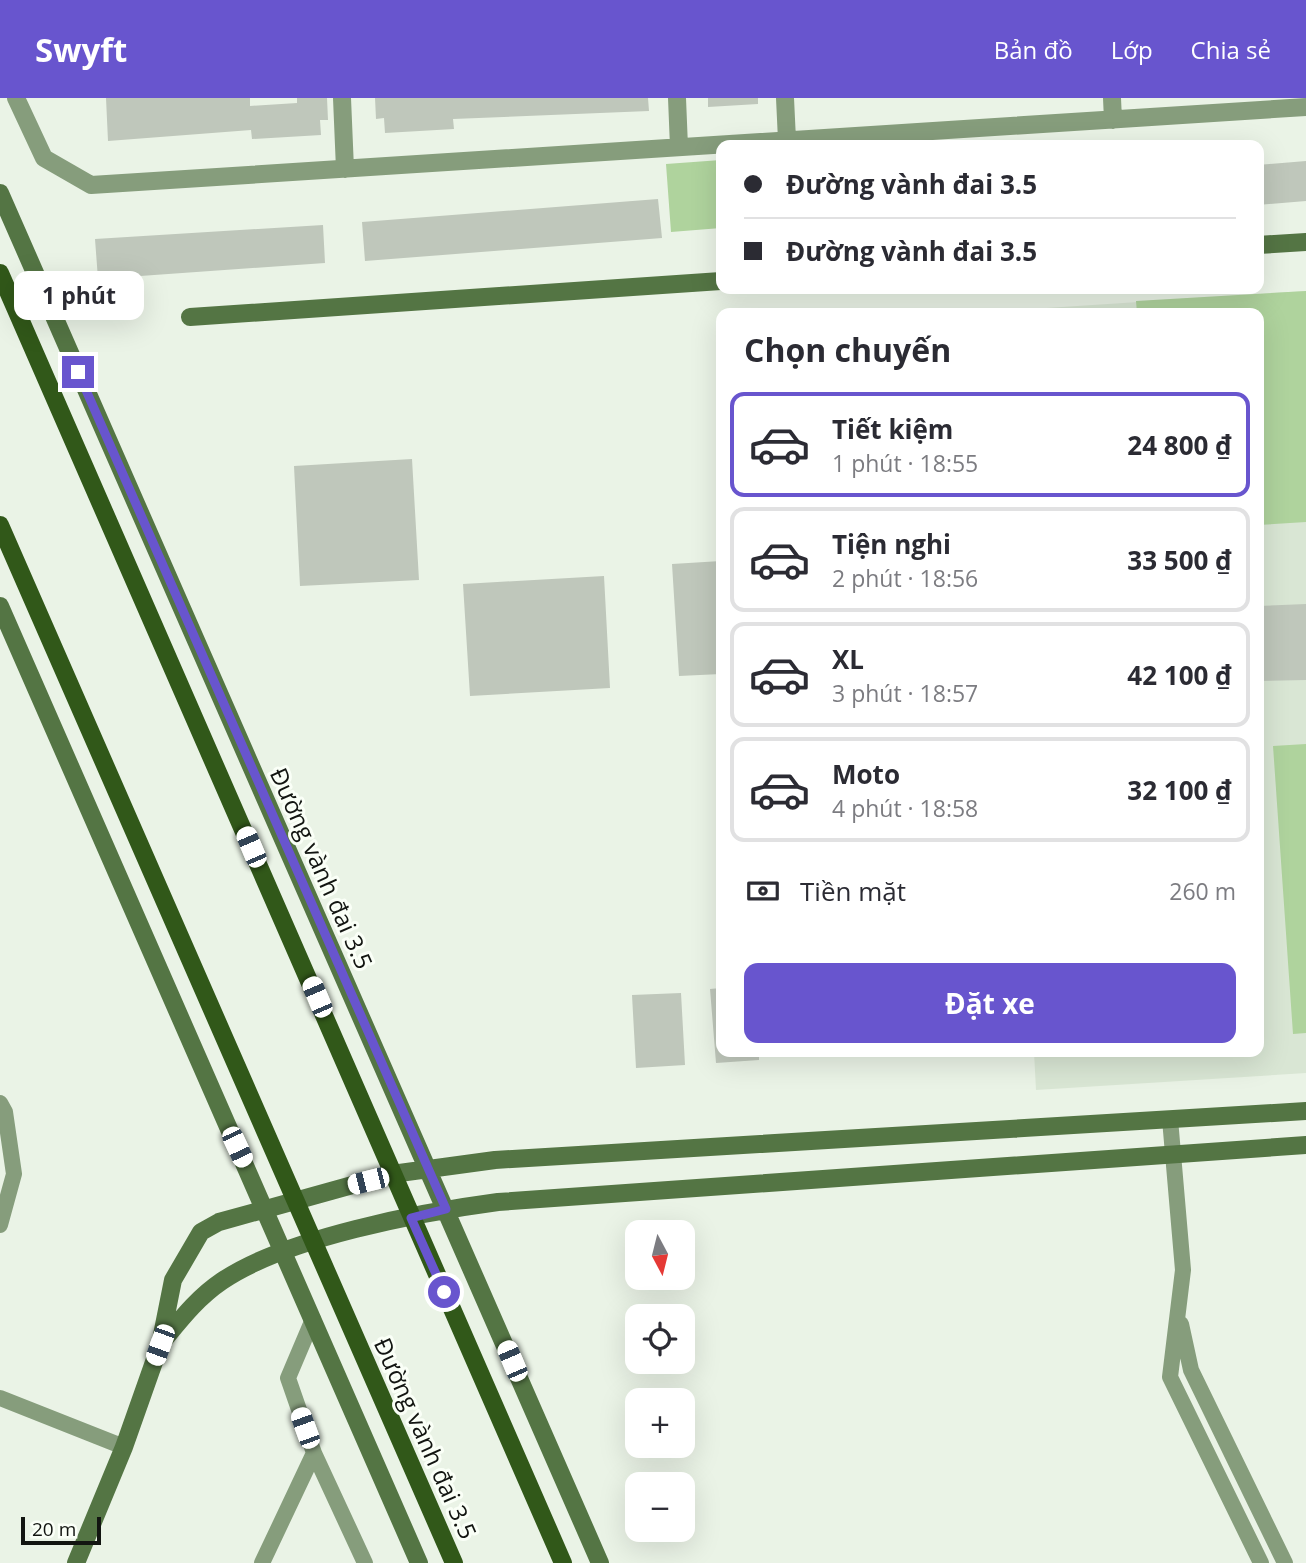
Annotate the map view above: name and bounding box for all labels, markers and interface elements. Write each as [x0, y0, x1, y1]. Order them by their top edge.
text: Swyft [35, 27, 127, 72]
text: Bản đồ [994, 33, 1073, 66]
text: Lớp [1111, 33, 1153, 66]
text: Chia sẻ [1191, 33, 1271, 66]
text: Đường vành đai 3.5 [786, 166, 1037, 202]
text: Đường vành đai 3.5 [786, 233, 1037, 269]
callout: 1 phút [13, 271, 143, 320]
text: 1 phút [42, 279, 116, 311]
text: Chọn chuyến [744, 328, 951, 371]
route end [62, 356, 94, 388]
text: Tiết kiệm [832, 411, 953, 447]
icon: car [748, 413, 811, 476]
text: 24 800 ₫ [1127, 427, 1232, 463]
text: 1 phút · 18:55 [832, 447, 978, 479]
text: Tiện nghi [832, 526, 951, 562]
icon: car [748, 528, 811, 591]
text: 33 500 ₫ [1127, 542, 1232, 578]
text: 2 phút · 18:56 [832, 562, 978, 594]
text: XL [832, 641, 864, 677]
icon: car [748, 643, 811, 706]
text: 42 100 ₫ [1127, 657, 1232, 693]
text: 3 phút · 18:57 [832, 677, 978, 709]
text: Moto [832, 756, 900, 792]
icon: car [748, 758, 811, 821]
street label: Đường vành đai 3.5 [263, 762, 381, 974]
text: 32 100 ₫ [1127, 772, 1232, 808]
text: 4 phút · 18:58 [832, 792, 978, 824]
car [234, 824, 269, 870]
icon: cash [744, 872, 782, 910]
text: Tiền mặt [800, 873, 906, 909]
text: 260 m [1169, 875, 1236, 907]
button: Đặt xe [744, 963, 1236, 1043]
car [300, 974, 335, 1020]
car [219, 1124, 256, 1170]
car [346, 1166, 391, 1196]
north arrow [625, 1220, 695, 1290]
map controls [625, 1220, 695, 1542]
route start [428, 1276, 460, 1308]
button: locate [625, 1304, 695, 1374]
car [143, 1322, 178, 1368]
street label: Đường vành đai 3.5 [367, 1332, 485, 1544]
car [495, 1338, 530, 1384]
button: + [625, 1388, 695, 1458]
car [288, 1405, 323, 1451]
button: − [625, 1472, 695, 1542]
scale bar [21, 1514, 102, 1546]
text: 20 m [32, 1516, 76, 1542]

